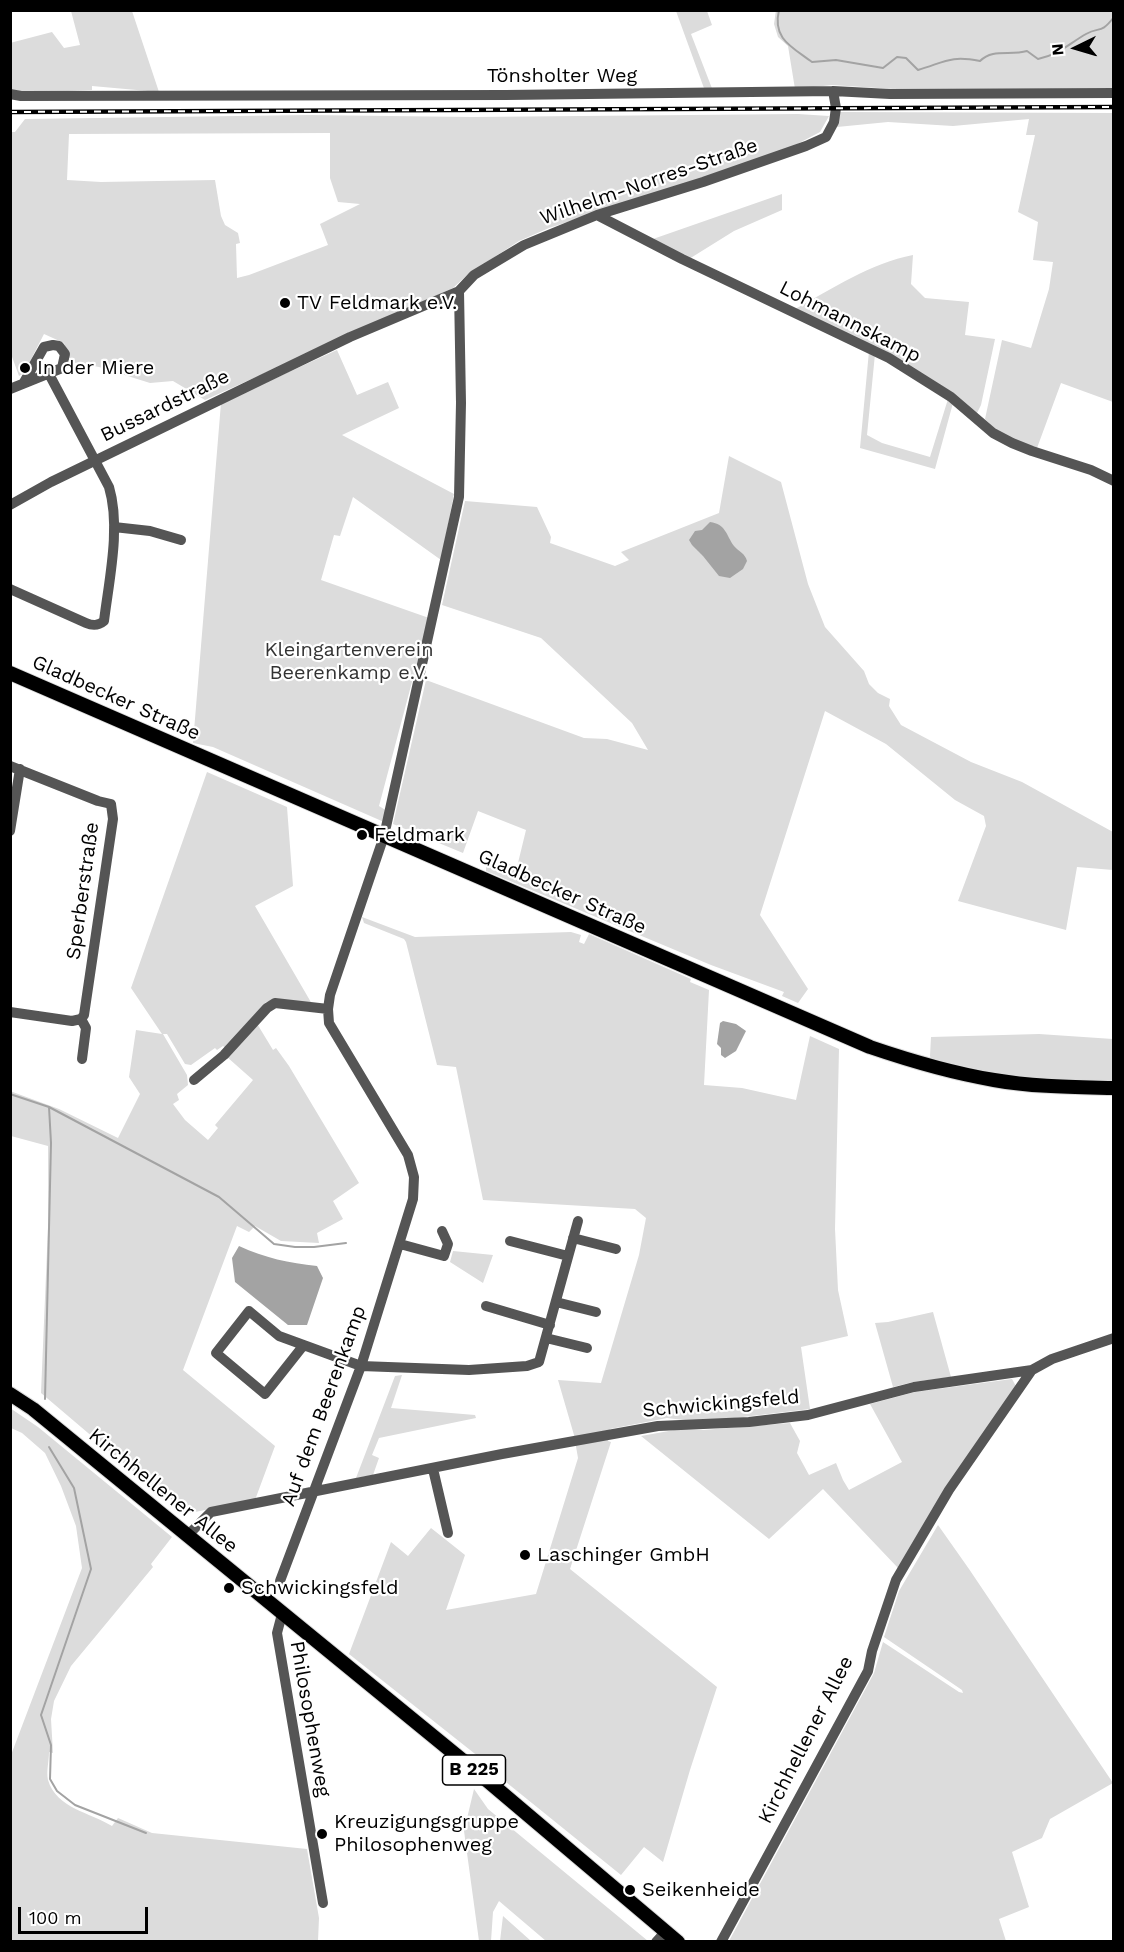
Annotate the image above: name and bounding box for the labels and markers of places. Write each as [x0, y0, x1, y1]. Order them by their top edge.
place label: TV Feldmark e.V. [297, 291, 457, 315]
marker: TV Feldmark e.V. [278, 296, 292, 310]
place label: In der Miere [37, 356, 154, 380]
marker: In der Miere [18, 361, 32, 375]
place label: Feldmark [374, 823, 465, 847]
marker: Feldmark [355, 828, 369, 842]
place label: Laschinger GmbH [537, 1543, 710, 1567]
marker: Laschinger GmbH [518, 1548, 532, 1562]
place label: Schwickingsfeld [241, 1576, 398, 1600]
marker: Schwickingsfeld [222, 1581, 236, 1595]
place label: Kreuzigungsgruppe Philosophenweg [334, 1810, 519, 1857]
marker: Kreuzigungsgruppe Philosophenweg [315, 1827, 329, 1841]
place label: Seikenheide [642, 1878, 760, 1902]
marker: Seikenheide [623, 1883, 637, 1897]

